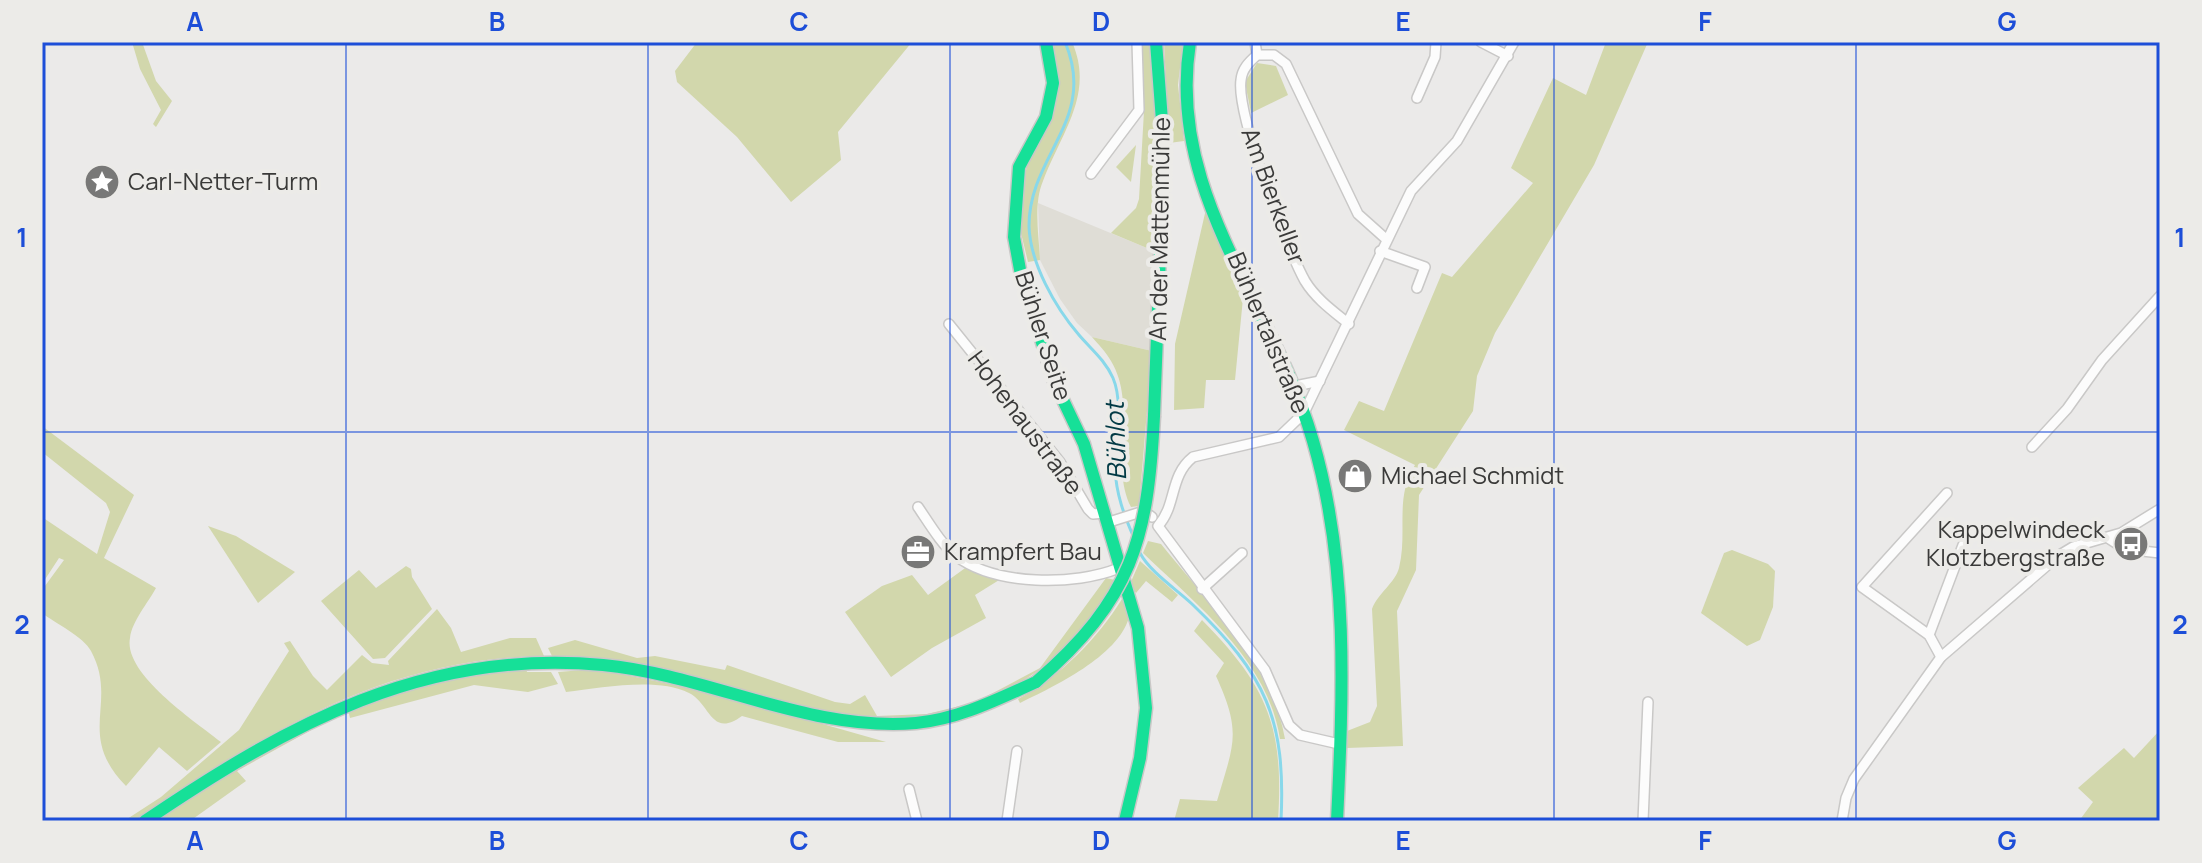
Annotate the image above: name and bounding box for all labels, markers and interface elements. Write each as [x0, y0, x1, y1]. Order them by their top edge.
text: A [186, 3, 204, 39]
text: B [489, 3, 505, 39]
text: C [789, 3, 809, 39]
text: D [1092, 3, 1110, 39]
text: E [1395, 3, 1411, 39]
text: F [1698, 3, 1712, 39]
text: G [1997, 3, 2017, 39]
street label: An der Mattenmühle [1140, 117, 1177, 341]
street label: Am Bierkeller [1234, 123, 1314, 269]
place icon: Carl-Netter-Turm [83, 163, 121, 201]
place label: Carl-Netter-Turm [128, 164, 318, 197]
text: 1 [16, 219, 28, 255]
text: 1 [2174, 219, 2186, 255]
street label: Bühlertalstraße [1221, 247, 1318, 418]
street label: Bühler Seite [1008, 267, 1081, 404]
street label: Hohenaustraße [961, 343, 1091, 501]
water label: Bühlot [1096, 399, 1134, 481]
shop icon: Michael Schmidt [1336, 457, 1374, 495]
place label: Michael Schmidt [1381, 458, 1564, 491]
place label: Kappelwindeck Klotzbergstraße [1926, 512, 2106, 573]
bus stop icon: Kappelwindeck Klotzbergstraße [2112, 525, 2150, 563]
office icon: Krampfert Bau [899, 533, 937, 571]
place label: Krampfert Bau [944, 534, 1102, 567]
text: 2 [14, 606, 30, 642]
text: 2 [2172, 606, 2188, 642]
text: A [186, 822, 204, 858]
text: B [489, 822, 505, 858]
text: C [789, 822, 809, 858]
text: D [1092, 822, 1110, 858]
text: E [1395, 822, 1411, 858]
text: F [1698, 822, 1712, 858]
text: G [1997, 822, 2017, 858]

